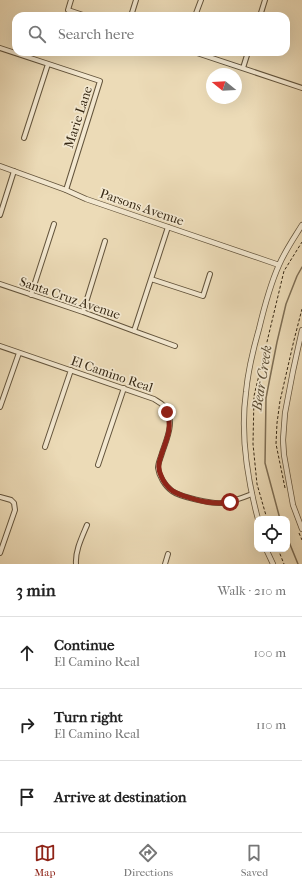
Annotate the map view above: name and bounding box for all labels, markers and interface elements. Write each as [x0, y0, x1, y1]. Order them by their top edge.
search box [12, 12, 290, 56]
icon: search [26, 23, 48, 45]
text: Search here [58, 25, 134, 43]
north arrow [206, 68, 242, 104]
street label: Marie Lane [61, 84, 95, 150]
street label: Parsons Avenue [98, 186, 186, 229]
street label: Santa Cruz Avenue [18, 274, 123, 322]
water label: Bear Creek [248, 344, 276, 413]
street label: El Camino Real [69, 353, 155, 395]
route end [158, 403, 176, 421]
route start [221, 493, 239, 511]
map controls [254, 516, 290, 552]
button: locate [254, 516, 290, 552]
text: 3 min [16, 580, 56, 600]
text: Walk · 210 m [218, 583, 286, 598]
text: Continue [54, 636, 114, 654]
icon: ahead [16, 642, 38, 664]
text: 100 m [253, 645, 286, 660]
text: El Camino Real [54, 654, 140, 669]
text: Turn right [54, 708, 123, 726]
icon: right [16, 714, 38, 736]
text: 110 m [256, 717, 286, 732]
text: El Camino Real [54, 726, 140, 741]
icon: arrive [16, 786, 38, 808]
text: Arrive at destination [54, 788, 186, 806]
tab: Map [34, 842, 56, 879]
tab: Directions [124, 842, 173, 879]
tab: Saved [241, 842, 268, 879]

